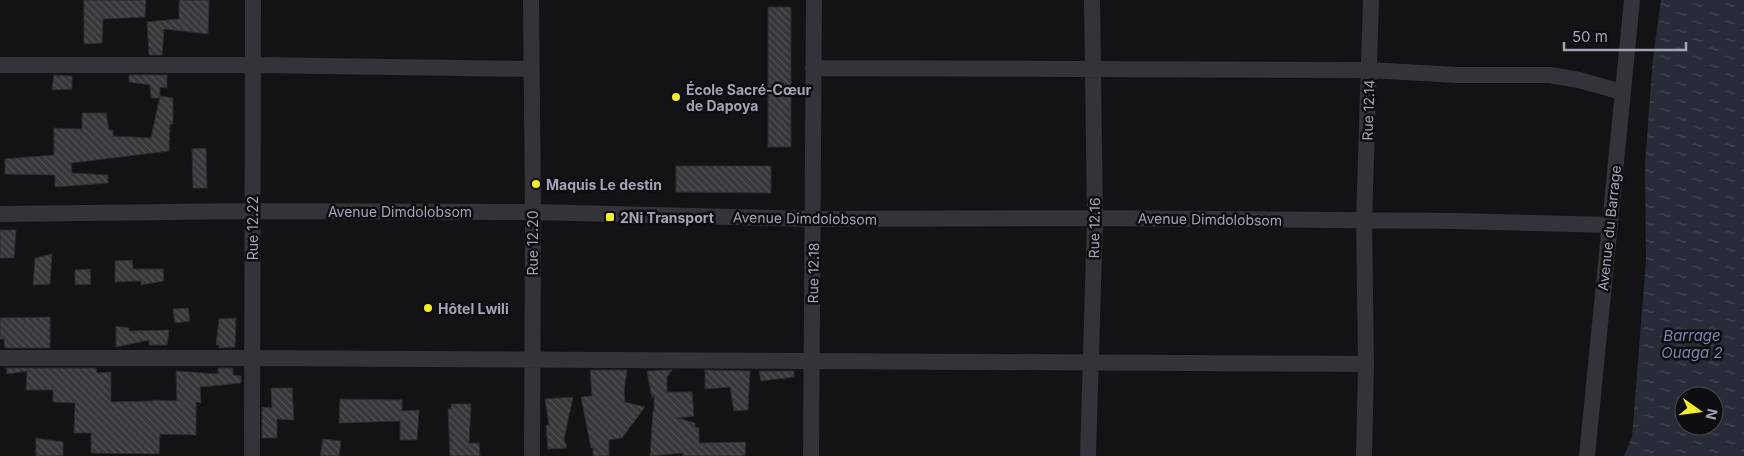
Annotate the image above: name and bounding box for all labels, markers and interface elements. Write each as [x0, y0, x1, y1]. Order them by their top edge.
scale bar [1564, 20, 1686, 52]
text: 50 m [1572, 27, 1608, 46]
street label: Rue 12.14 [1358, 79, 1378, 141]
place label: École Sacré-Cœur de Dapoya [686, 80, 811, 114]
marker: École Sacré-Cœur de Dapoya [670, 91, 682, 103]
street label: Avenue du Barrage [1594, 164, 1624, 292]
place label: Maquis Le destin [546, 176, 662, 193]
marker: Maquis Le destin [530, 178, 542, 190]
street label: Rue 12.22 [244, 196, 261, 260]
street label: Rue 12.16 [1085, 197, 1103, 259]
street label: Avenue Dimdolobsom [328, 203, 472, 220]
street label: Avenue Dimdolobsom [733, 208, 877, 228]
place label: 2Ni Transport [620, 209, 714, 226]
street label: Avenue Dimdolobsom [1138, 209, 1282, 229]
street label: Rue 12.20 [524, 210, 541, 276]
marker: 2Ni Transport [604, 211, 616, 223]
street label: Rue 12.18 [804, 242, 822, 304]
place label: Hôtel Lwili [438, 300, 509, 317]
marker: Hôtel Lwili [422, 302, 434, 314]
water label: Barrage Ouaga 2 [1661, 326, 1723, 362]
north arrow [1674, 386, 1724, 436]
text: N [1703, 407, 1722, 421]

